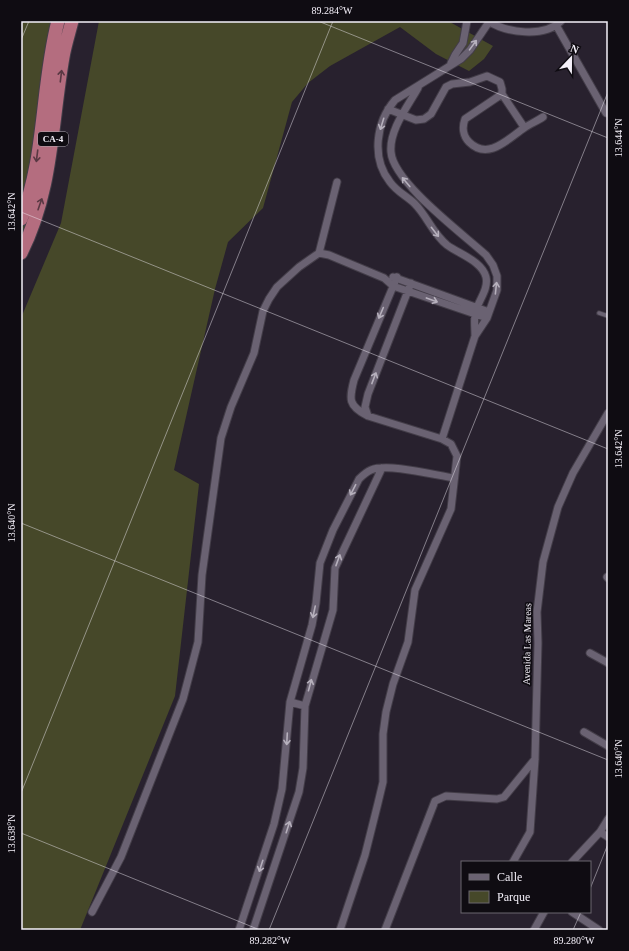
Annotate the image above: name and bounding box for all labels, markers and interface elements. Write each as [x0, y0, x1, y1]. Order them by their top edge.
text: 89.284°W [312, 5, 353, 16]
north arrow [551, 38, 591, 78]
one-way arrow [469, 40, 477, 51]
text: N [569, 42, 581, 56]
one-way arrow [57, 70, 65, 83]
one-way arrow [378, 117, 385, 130]
text: 13.644°N [613, 119, 624, 157]
road number: CA-4 [38, 132, 68, 146]
one-way arrow [33, 149, 41, 162]
one-way arrow [402, 177, 411, 187]
text: 13.642°N [6, 193, 17, 231]
one-way arrow [37, 198, 45, 210]
one-way arrow [431, 227, 440, 238]
one-way arrow [492, 282, 500, 295]
one-way arrow [425, 296, 437, 304]
one-way arrow [377, 307, 385, 319]
one-way arrow [370, 373, 378, 385]
text: 13.642°N [613, 430, 624, 468]
one-way arrow [349, 484, 356, 496]
text: 13.640°N [6, 504, 17, 542]
one-way arrow [335, 554, 343, 566]
street label: Avenida Las Mareas [521, 603, 533, 685]
one-way arrow [310, 606, 318, 619]
one-way arrow [307, 679, 315, 692]
one-way arrow [283, 732, 291, 745]
text: 13.640°N [613, 740, 624, 778]
text: 13.638°N [6, 815, 17, 853]
one-way arrow [285, 821, 293, 833]
one-way arrow [256, 859, 264, 871]
legend [461, 861, 591, 913]
text: Calle [497, 870, 522, 884]
text: Parque [497, 890, 530, 904]
text: 89.282°W [250, 935, 291, 946]
text: 89.280°W [554, 935, 595, 946]

